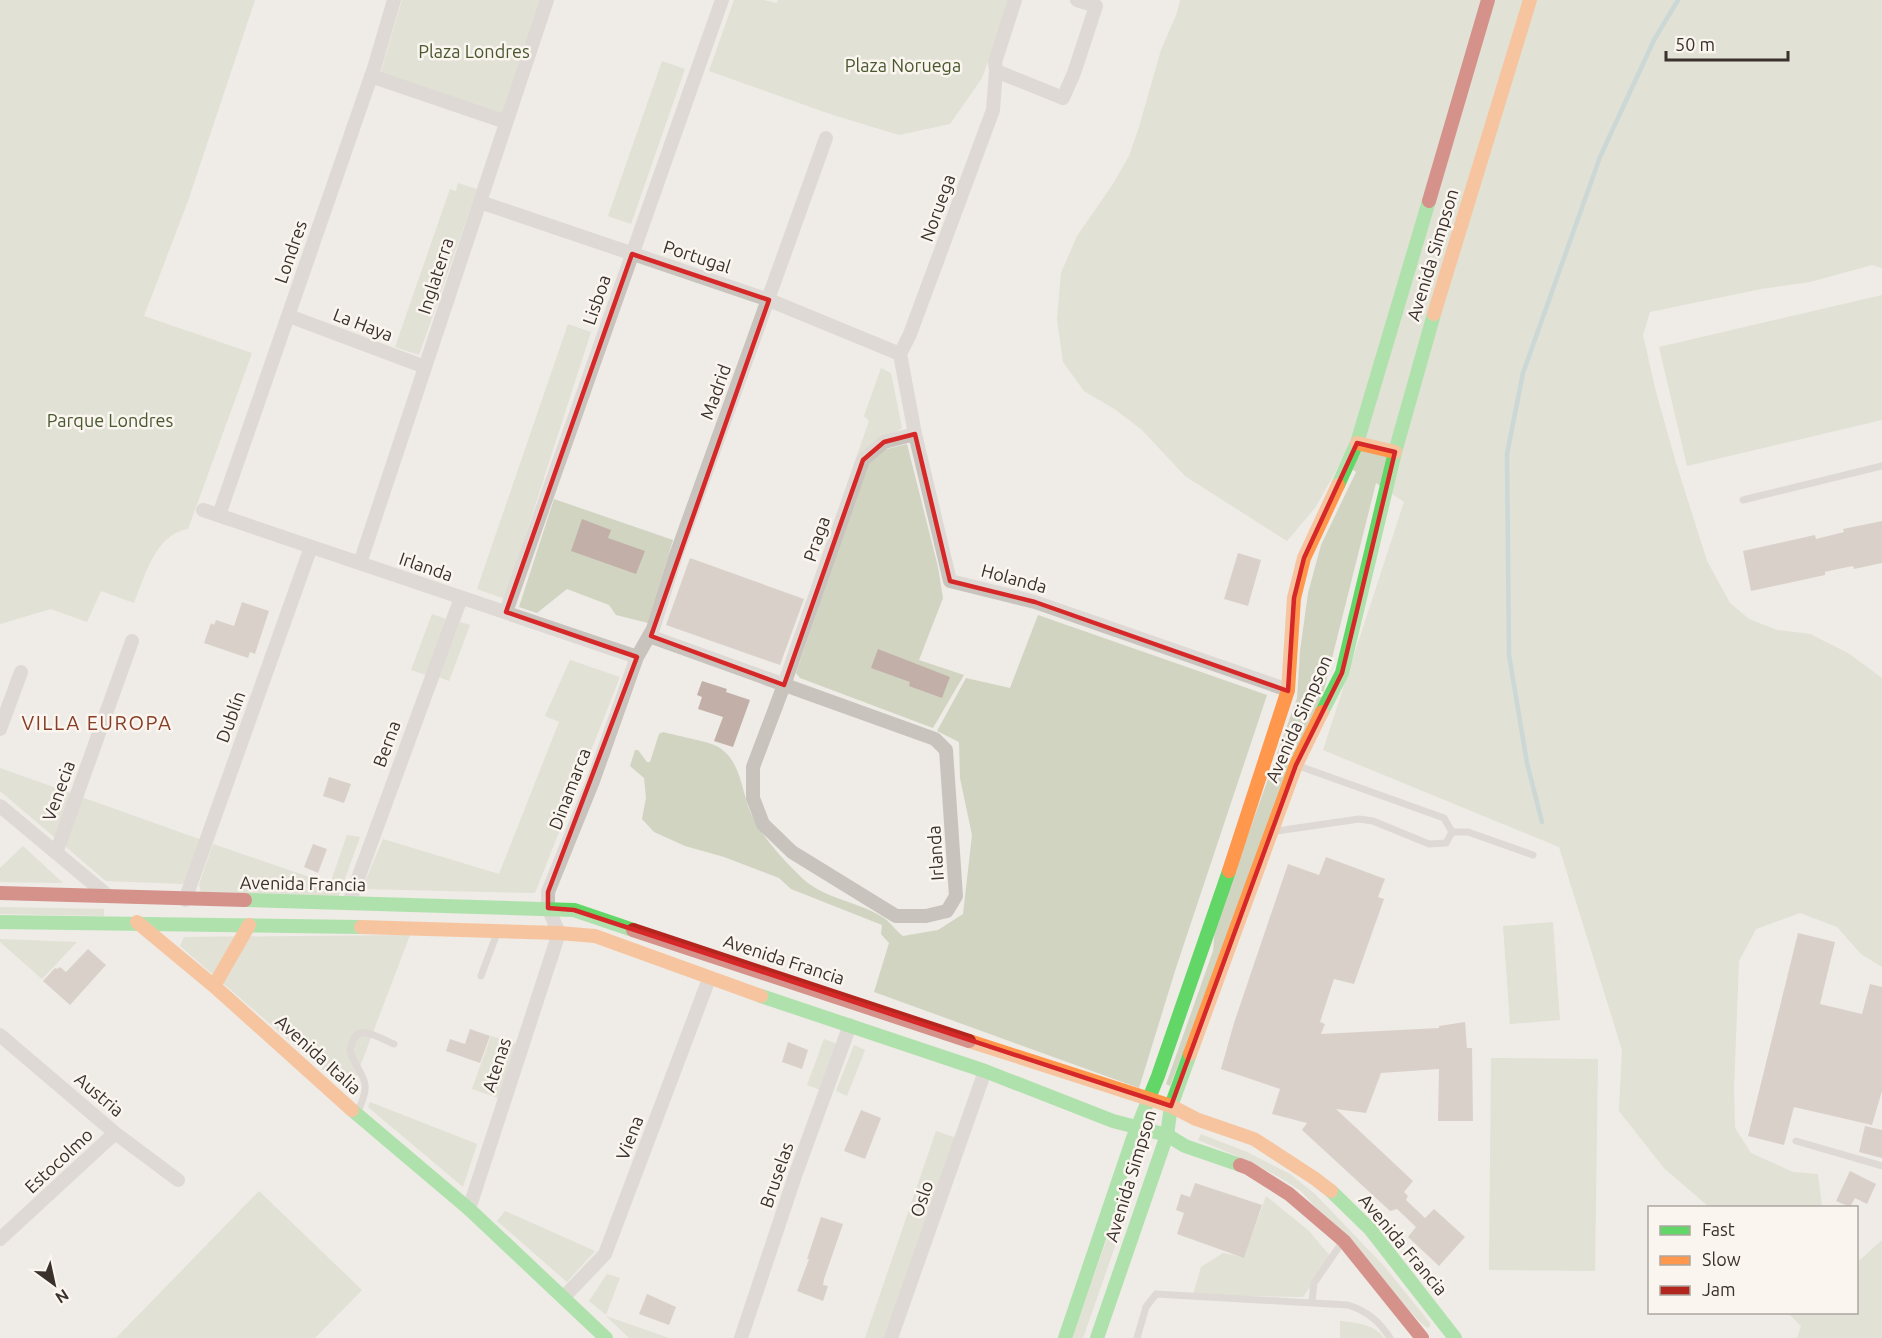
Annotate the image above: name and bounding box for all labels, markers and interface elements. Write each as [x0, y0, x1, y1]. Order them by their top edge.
scale bar [1666, 24, 1788, 62]
text: 50 m [1675, 34, 1715, 54]
park label: Plaza Londres [418, 41, 530, 61]
park label: Plaza Noruega [845, 55, 961, 75]
street label: Noruega [916, 171, 958, 244]
street label: Avenida Simpson [1402, 186, 1462, 323]
street label: Londres [270, 217, 310, 286]
street label: Inglaterra [413, 235, 457, 316]
street label: Portugal [661, 236, 734, 276]
street label: Lisboa [578, 272, 614, 327]
street label: La Haya [331, 304, 396, 345]
street label: Madrid [696, 361, 734, 422]
park label: Parque Londres [47, 410, 173, 430]
street label: Praga [799, 513, 833, 564]
street label: Irlanda [397, 548, 456, 585]
street label: Holanda [979, 560, 1049, 596]
street label: Avenida Simpson [1261, 652, 1335, 785]
street label: Dublín [212, 688, 249, 745]
district label: VILLA EUROPA [21, 711, 173, 734]
street label: Berna [369, 718, 404, 769]
street label: Dinamarca [544, 745, 594, 832]
street label: Venecia [38, 758, 78, 824]
street label: Irlanda [923, 825, 947, 881]
street label: Avenida Francia [240, 872, 366, 894]
street label: Avenida Francia [721, 930, 847, 988]
street label: Avenida Italia [272, 1011, 365, 1098]
street label: Atenas [478, 1035, 514, 1094]
street label: Austria [71, 1068, 128, 1120]
street label: Avenida Simpson [1100, 1107, 1160, 1244]
street label: Viena [612, 1113, 647, 1163]
street label: Estocolmo [20, 1124, 96, 1197]
street label: Bruselas [756, 1139, 797, 1210]
street label: Oslo [906, 1178, 937, 1219]
street label: Avenida Francia [1356, 1190, 1452, 1299]
legend [1648, 1206, 1858, 1314]
text: Fast [1702, 1219, 1735, 1239]
text: Slow [1702, 1249, 1741, 1269]
north arrow [24, 1254, 84, 1314]
text: Jam [1702, 1279, 1736, 1299]
text: N [52, 1286, 72, 1307]

